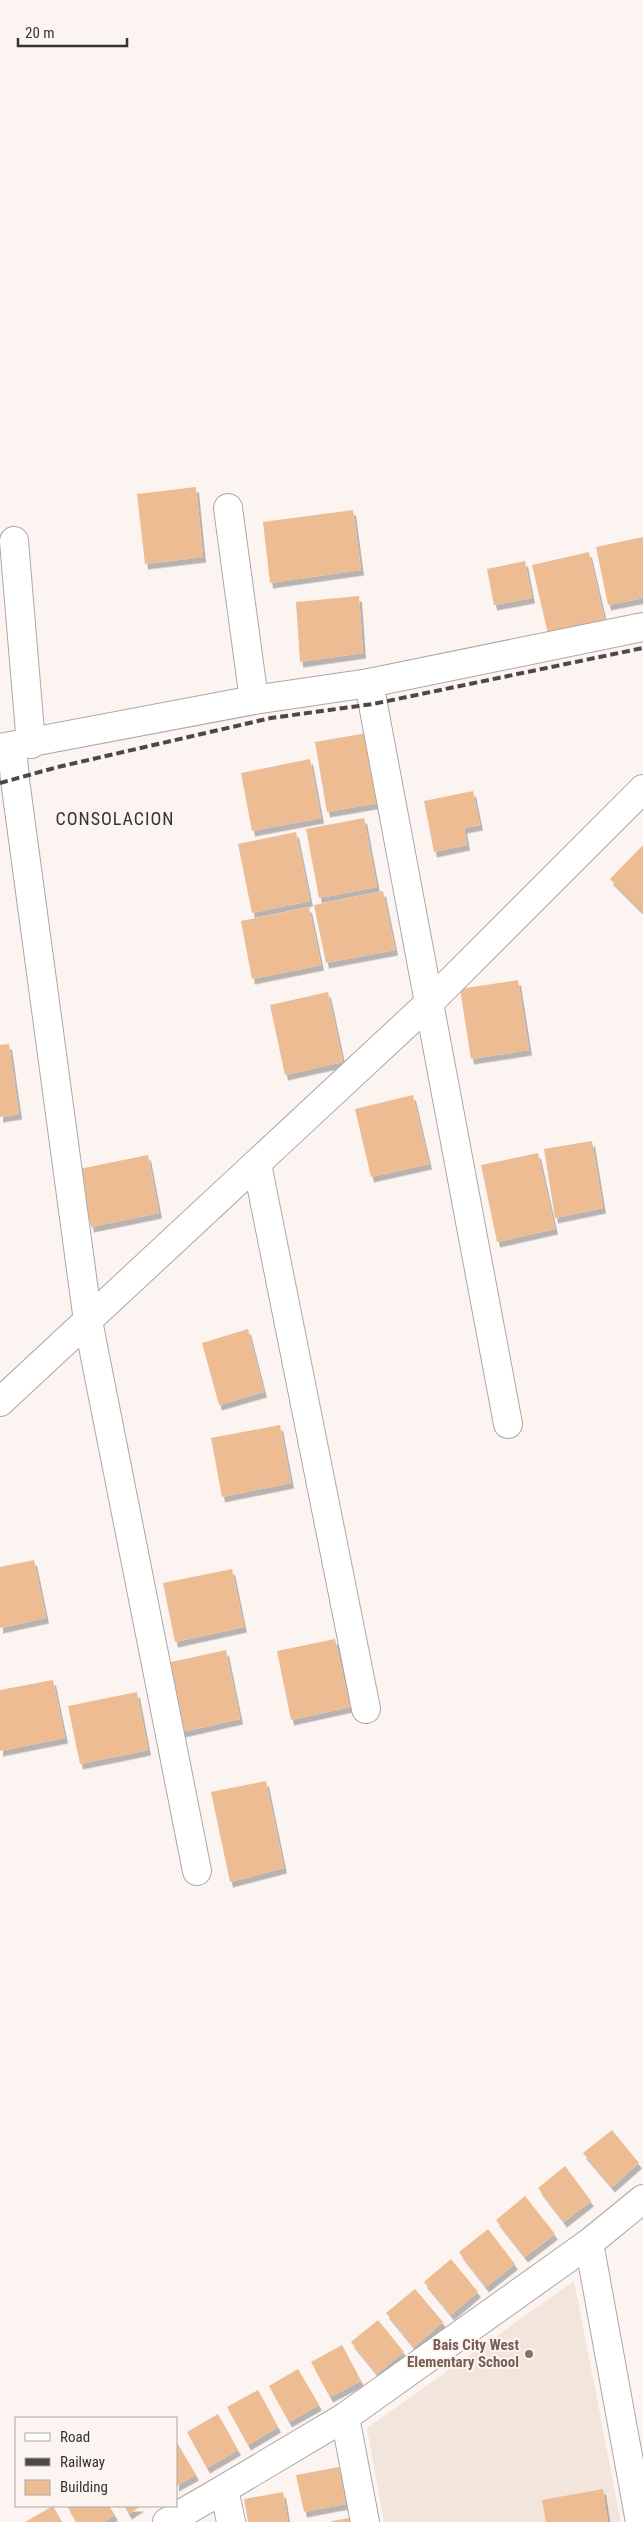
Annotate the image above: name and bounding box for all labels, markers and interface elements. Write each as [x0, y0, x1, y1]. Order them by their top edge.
scale bar [18, 15, 126, 47]
text: 20 m [25, 24, 55, 42]
district label: CONSOLACION [55, 808, 175, 829]
place label: Bais City West Elementary School [407, 2336, 519, 2371]
marker: Bais City West Elementary School [523, 2348, 535, 2360]
legend [15, 2417, 178, 2507]
text: Road [60, 2428, 90, 2446]
text: Railway [60, 2453, 105, 2471]
text: Building [60, 2478, 108, 2496]

